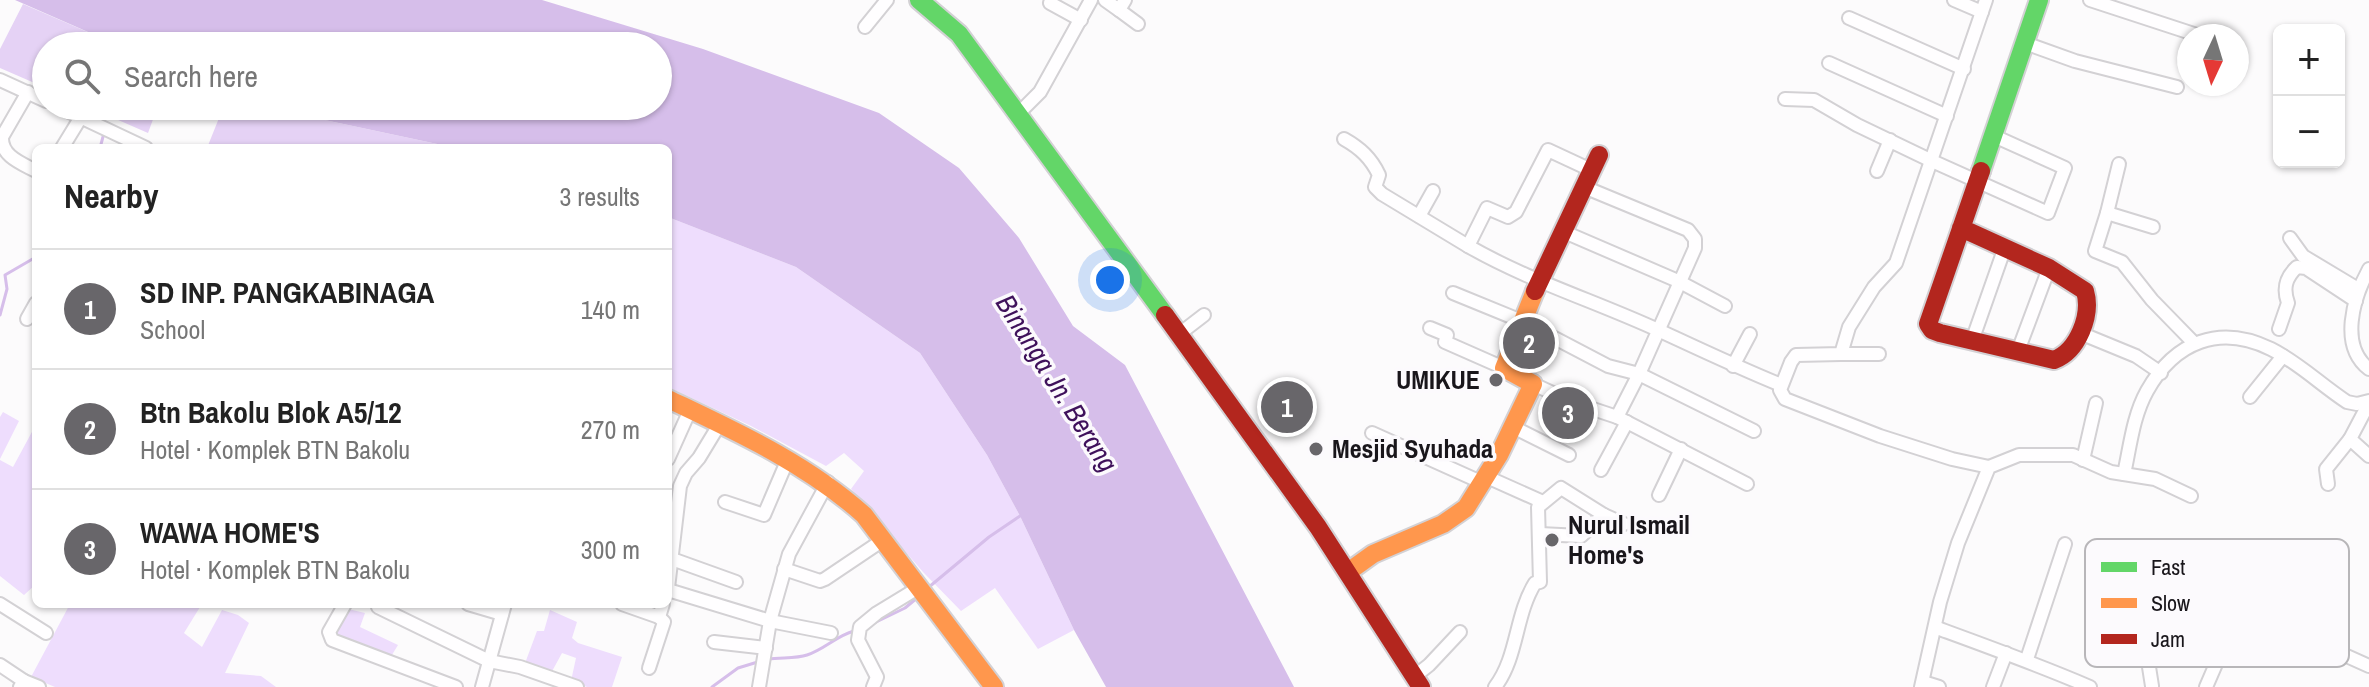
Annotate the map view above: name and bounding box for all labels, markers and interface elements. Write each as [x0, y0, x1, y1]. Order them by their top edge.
north arrow [2177, 24, 2249, 96]
map controls [2273, 24, 2345, 168]
button: + [2273, 24, 2345, 96]
search box [32, 32, 672, 120]
icon: search [60, 54, 104, 98]
text: Search here [124, 56, 258, 96]
button: − [2273, 96, 2345, 168]
text: Nearby [64, 173, 159, 219]
text: 3 results [559, 179, 640, 214]
your location [1090, 260, 1130, 300]
text: SD INP. PANGKABINAGA [140, 272, 434, 312]
water label: Binanga Jn. Berang [987, 287, 1127, 479]
text: 1 [84, 292, 96, 327]
text: 140 m [581, 292, 640, 327]
text: School [140, 312, 205, 347]
pin: 2 [1503, 313, 1555, 373]
place label: UMIKUE [1396, 362, 1480, 397]
marker: UMIKUE [1487, 371, 1505, 389]
pin: 1 [1261, 377, 1313, 437]
pin: 3 [1542, 383, 1594, 443]
text: Btn Bakolu Blok A5/12 [140, 392, 402, 432]
text: 2 [84, 412, 96, 447]
text: 270 m [581, 412, 640, 447]
place label: Mesjid Syuhada [1332, 431, 1493, 466]
text: Hotel · Komplek BTN Bakolu [140, 432, 410, 467]
marker: Mesjid Syuhada [1307, 440, 1325, 458]
place label: Nurul Ismail Home's [1568, 507, 1690, 572]
text: WAWA HOME'S [140, 512, 320, 552]
marker: Nurul Ismail Home's [1543, 531, 1561, 549]
text: 3 [84, 532, 96, 567]
text: 300 m [581, 532, 640, 567]
legend [2085, 539, 2349, 667]
text: Hotel · Komplek BTN Bakolu [140, 552, 410, 587]
text: Fast [2151, 552, 2185, 582]
text: Slow [2151, 588, 2190, 618]
text: Jam [2151, 624, 2185, 654]

